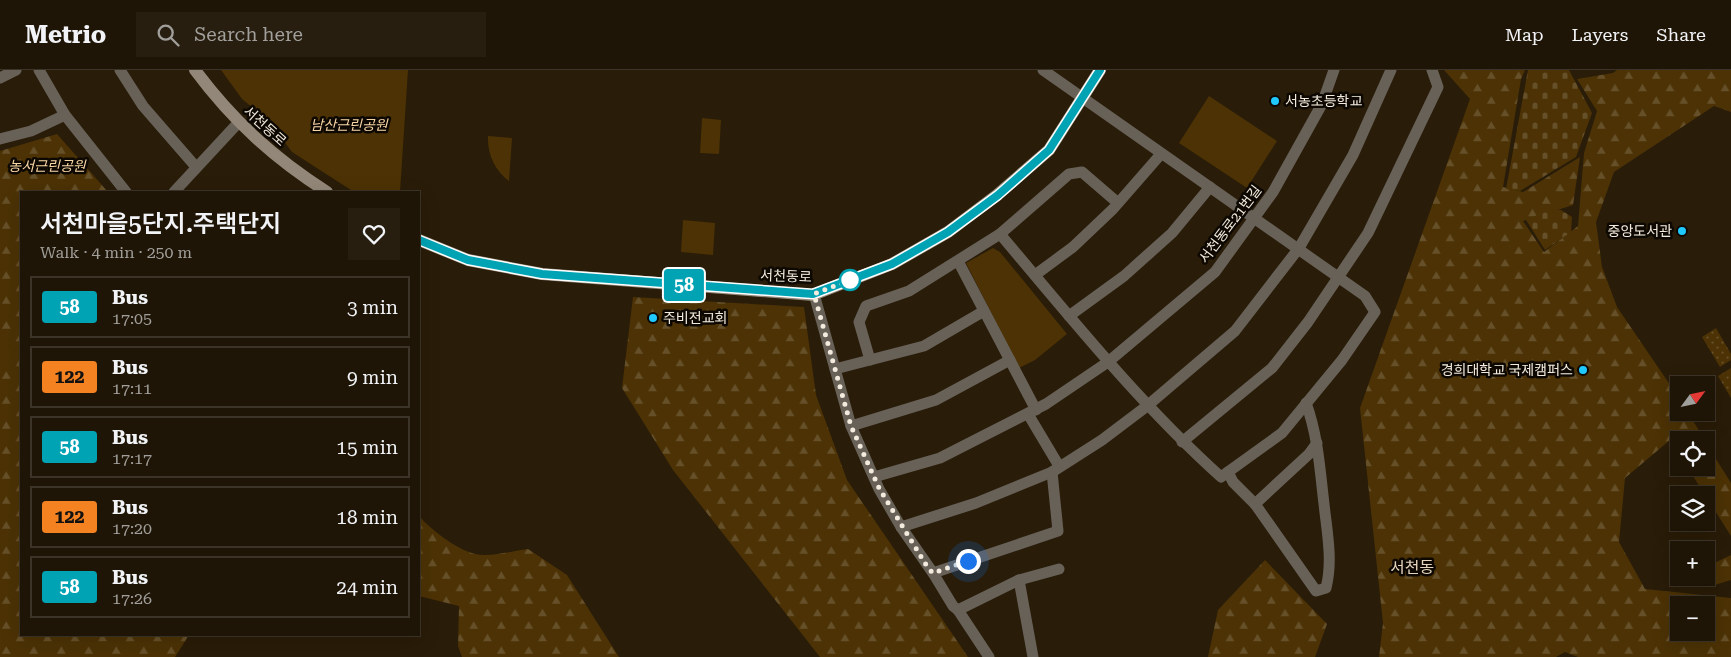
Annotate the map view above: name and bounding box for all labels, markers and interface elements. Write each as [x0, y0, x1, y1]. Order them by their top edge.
search box [136, 12, 486, 57]
text: Metrio [25, 21, 106, 49]
icon: search [154, 21, 182, 49]
text: Search here [194, 23, 303, 46]
text: Map [1505, 24, 1544, 45]
text: Layers [1572, 24, 1628, 45]
text: Share [1656, 24, 1706, 45]
place label: 서농초등학교 [1285, 93, 1362, 109]
marker: 서농초등학교 [1269, 95, 1281, 107]
street label: 서천동로 [240, 103, 290, 149]
park label: 남산근린공원 [310, 117, 389, 133]
park label: 농서근린공원 [8, 158, 87, 174]
street label: 서천동로21번길 [1196, 182, 1264, 266]
button: heart [348, 208, 400, 260]
text: 서천마을5단지.주택단지 [40, 210, 281, 238]
place label: 중앙도서관 [1608, 223, 1672, 239]
marker: 중앙도서관 [1676, 225, 1688, 237]
text: Walk · 4 min · 250 m [40, 243, 192, 262]
street label: 서천동로 [760, 267, 812, 285]
line badge: 58 [662, 269, 706, 301]
unlabelled marker [839, 269, 861, 291]
text: 58 [674, 274, 694, 295]
text: Bus [112, 286, 148, 309]
text: 58 [59, 296, 80, 317]
text: 3 min [347, 296, 398, 319]
text: 17:05 [112, 309, 152, 328]
place label: 주비전교회 [663, 310, 727, 326]
marker: 주비전교회 [647, 312, 659, 324]
text: Bus [112, 356, 148, 379]
place label: 경희대학교 국제캠퍼스 [1441, 362, 1573, 378]
marker: 경희대학교 국제캠퍼스 [1577, 364, 1589, 376]
text: 122 [54, 366, 85, 387]
text: 9 min [347, 366, 398, 389]
north arrow [1670, 376, 1715, 421]
map controls [1670, 376, 1715, 641]
text: 17:11 [112, 379, 152, 398]
text: Bus [112, 426, 148, 449]
button: locate [1670, 431, 1715, 476]
text: 58 [59, 436, 80, 457]
text: 15 min [336, 436, 398, 459]
text: 17:17 [112, 449, 152, 468]
button: layers [1670, 486, 1715, 531]
text: Bus [112, 496, 148, 519]
text: 122 [54, 506, 85, 527]
text: 18 min [336, 506, 398, 529]
text: 17:20 [112, 519, 152, 538]
button: + [1670, 541, 1715, 586]
your location [956, 549, 981, 574]
district label: 서천동 [1390, 558, 1434, 577]
text: Bus [112, 566, 148, 589]
text: 58 [59, 576, 80, 597]
text: 24 min [336, 576, 398, 599]
text: 17:26 [112, 589, 152, 608]
button: − [1670, 596, 1715, 641]

